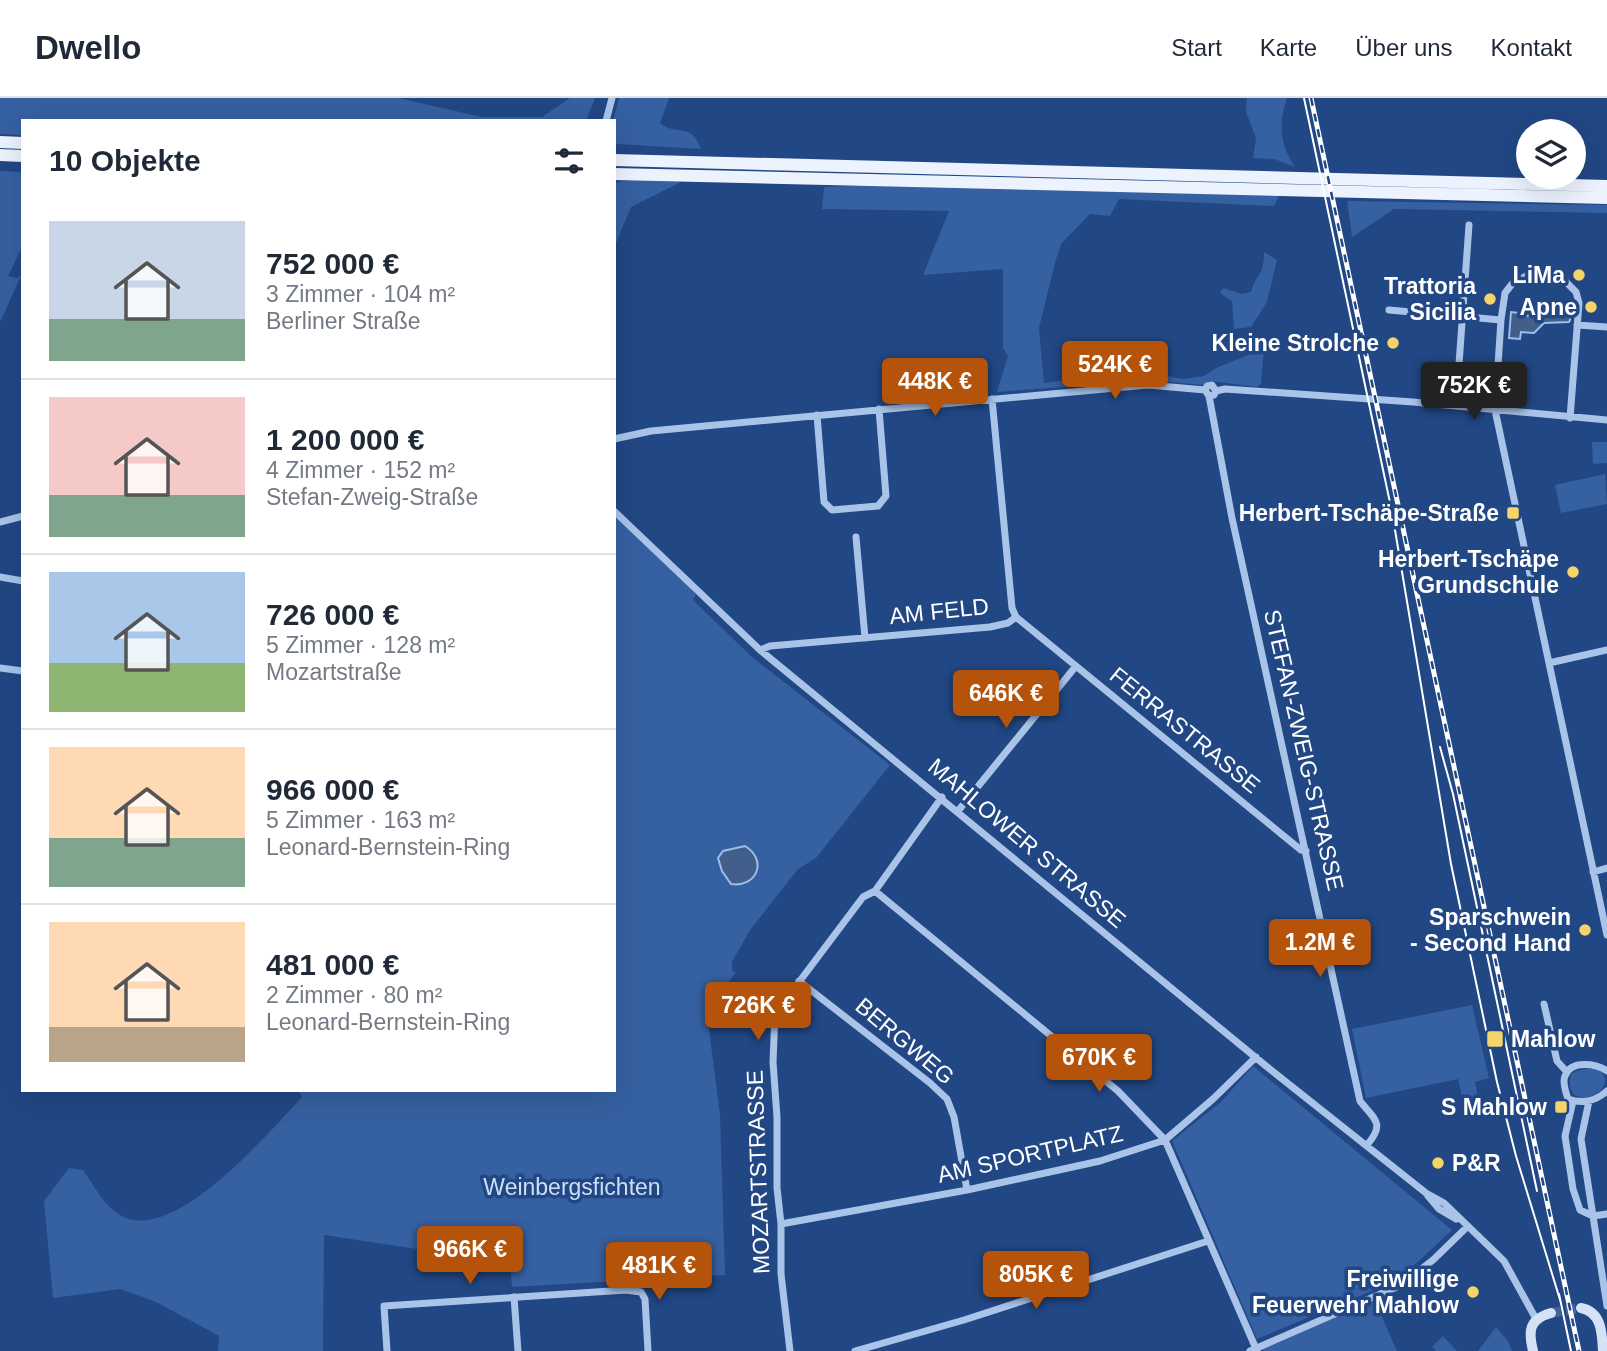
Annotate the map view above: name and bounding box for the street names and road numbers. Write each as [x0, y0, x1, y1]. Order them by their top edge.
street label: AM FELD [888, 593, 990, 629]
street label: STEFAN-ZWEIG-STRASSE [1259, 607, 1349, 893]
street label: FERRASTRASSE [1105, 662, 1265, 798]
street label: MAHLOWER STRASSE [923, 753, 1131, 933]
street label: BERGWEG [851, 992, 959, 1090]
street label: MOZARTSTRASSE [741, 1070, 775, 1274]
street label: AM SPORTPLATZ [935, 1120, 1125, 1188]

